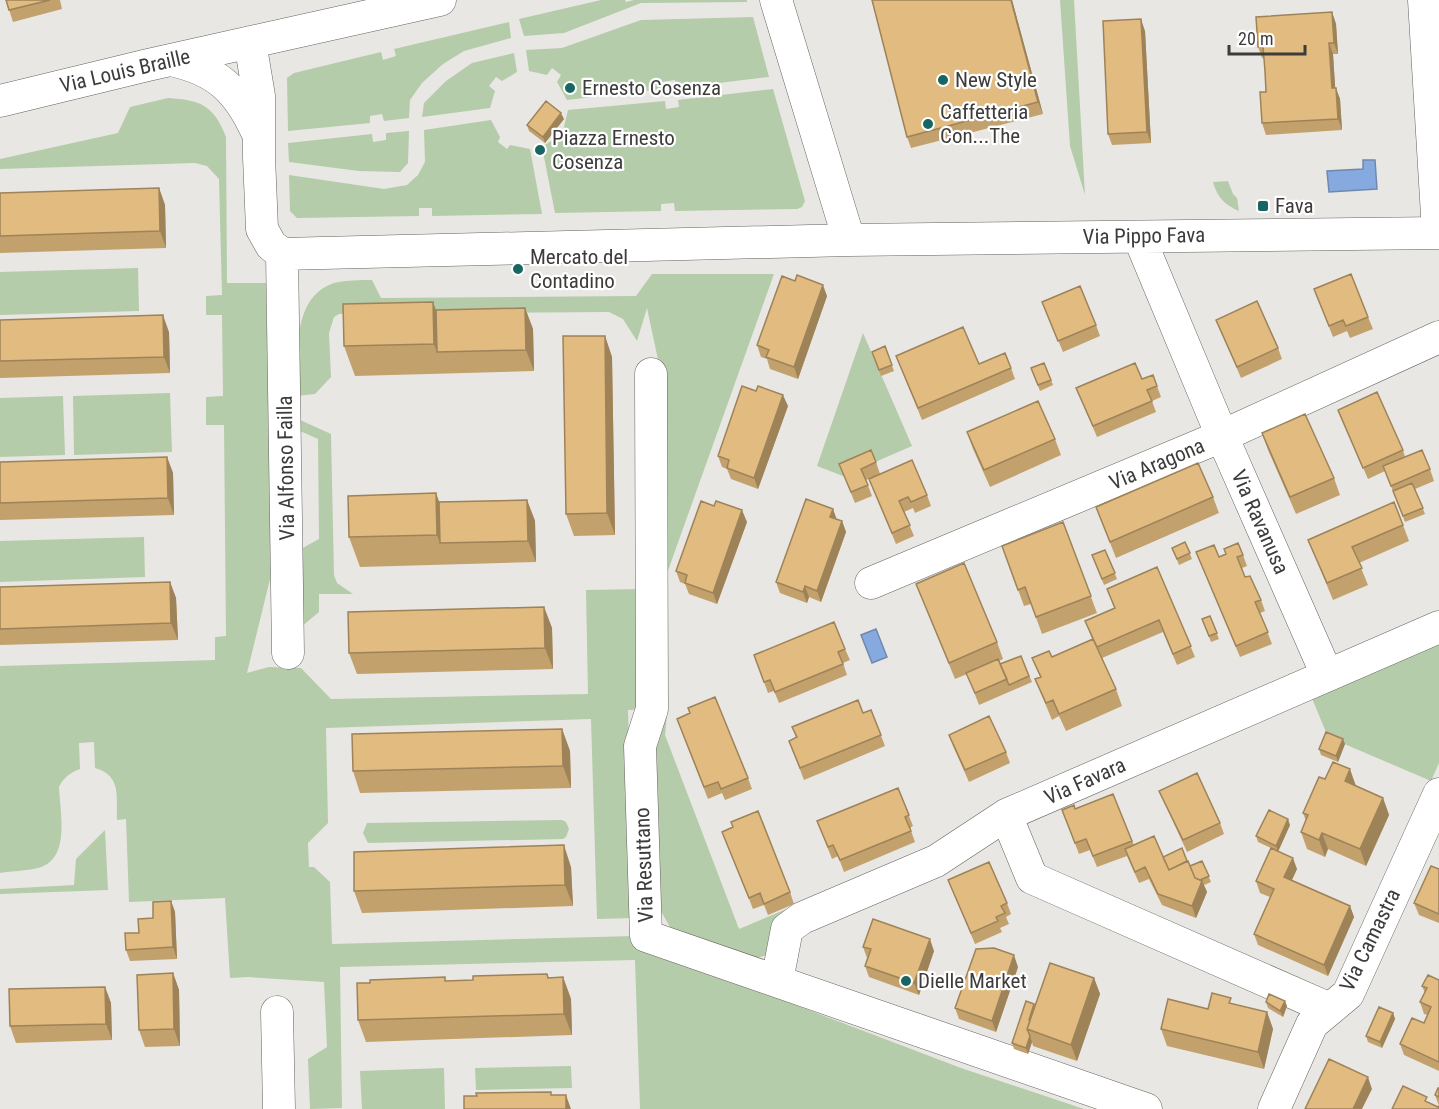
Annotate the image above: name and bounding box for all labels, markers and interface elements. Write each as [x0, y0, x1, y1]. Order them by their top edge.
scale bar [1229, 18, 1306, 56]
text: 20 m [1238, 28, 1273, 49]
street label: Via Louis Braille [57, 44, 193, 98]
place label: New Style [955, 68, 1037, 92]
marker: New Style [936, 73, 950, 87]
place label: Ernesto Cosenza [582, 76, 721, 100]
marker: Ernesto Cosenza [563, 81, 577, 95]
place label: Caffetteria Con...The [940, 100, 1028, 148]
marker: Caffetteria Con...The [921, 117, 935, 131]
place label: Piazza Ernesto Cosenza [552, 126, 675, 174]
marker: Piazza Ernesto Cosenza [533, 143, 547, 157]
place label: Fava [1275, 194, 1314, 218]
marker: Fava [1256, 199, 1270, 213]
street label: Via Pippo Fava [1083, 223, 1205, 249]
place label: Mercato del Contadino [530, 245, 628, 293]
marker: Mercato del Contadino [511, 262, 525, 276]
street label: Via Alfonso Failla [273, 395, 299, 541]
street label: Via Aragona [1106, 433, 1208, 495]
street label: Via Ravanusa [1226, 466, 1294, 578]
street label: Via Favara [1041, 753, 1129, 809]
street label: Via Resuttano [630, 807, 658, 923]
street label: Via Camastra [1335, 885, 1405, 995]
place label: Dielle Market [918, 969, 1027, 993]
marker: Dielle Market [899, 974, 913, 988]

